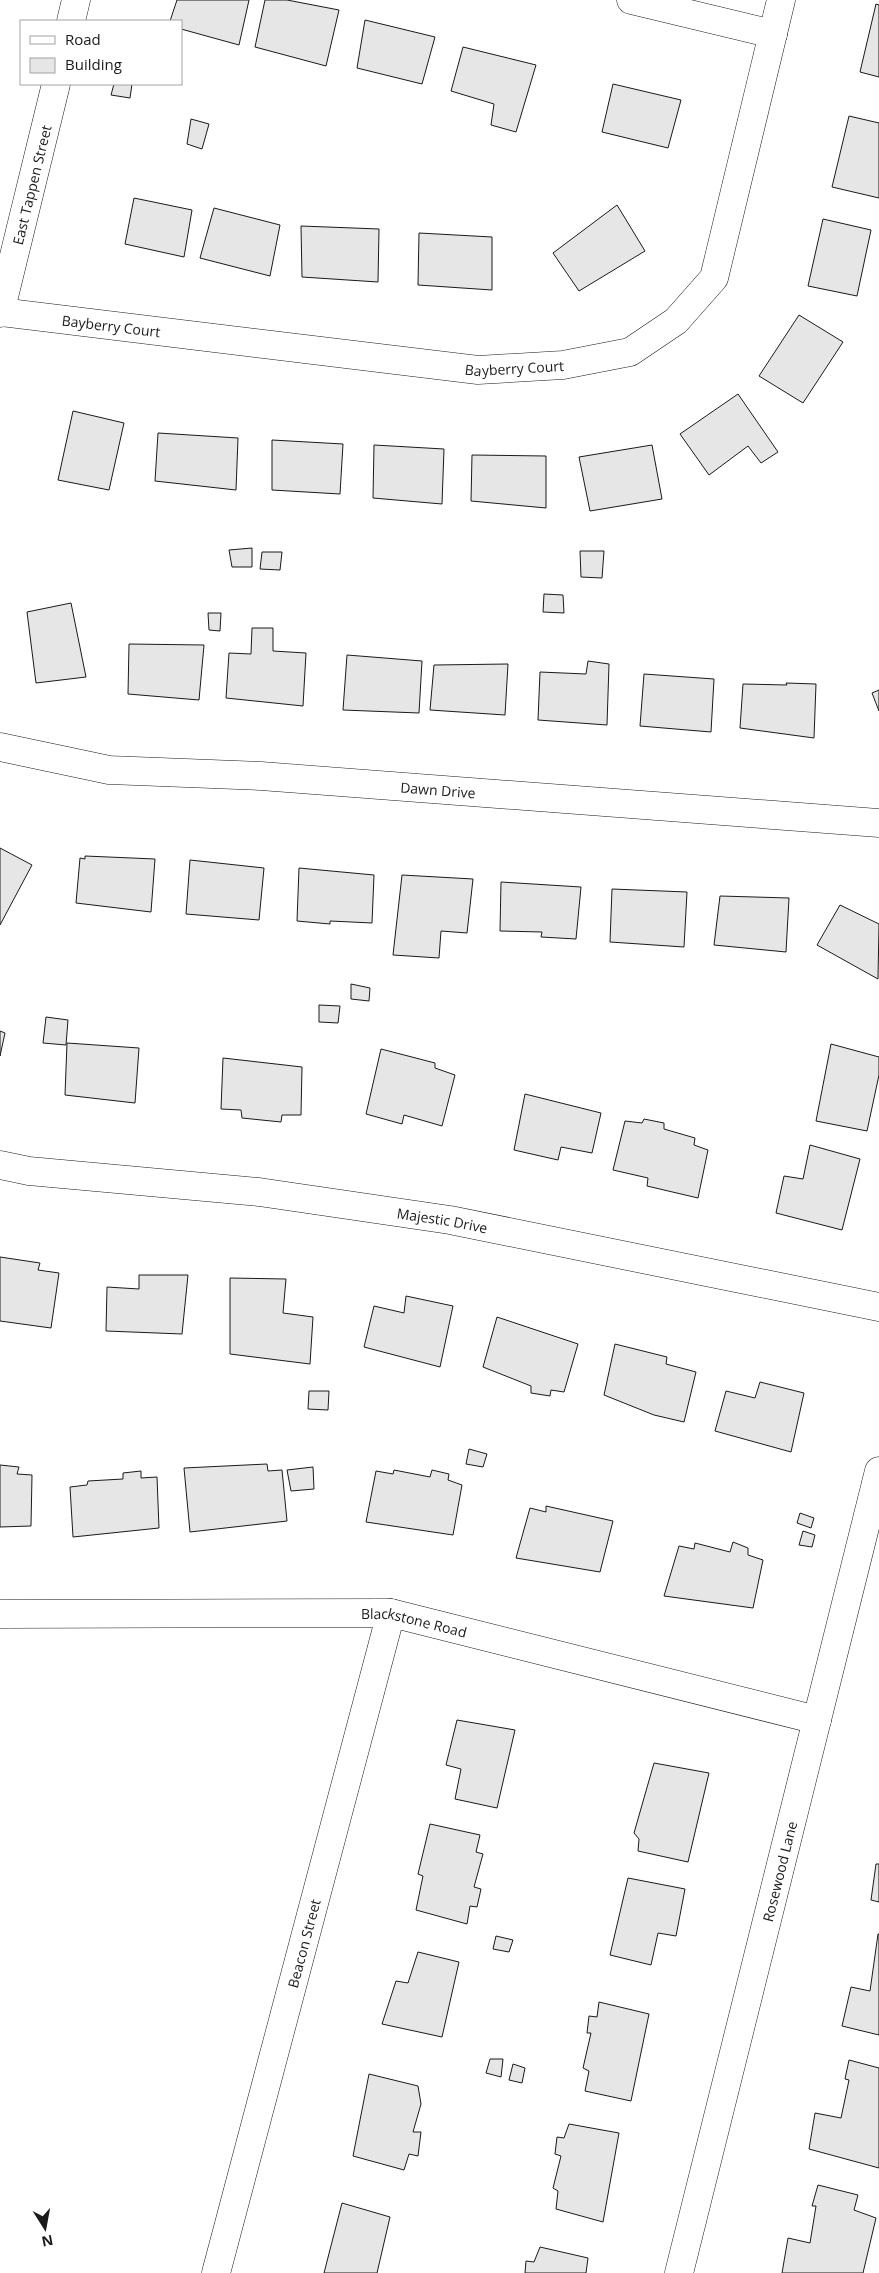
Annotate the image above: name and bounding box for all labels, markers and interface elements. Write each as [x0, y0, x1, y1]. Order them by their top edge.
legend [20, 20, 182, 85]
text: Road [65, 29, 101, 49]
text: Building [65, 54, 122, 74]
street label: East Tappen Street [8, 123, 55, 247]
street label: Bayberry Court [61, 310, 161, 341]
street label: Bayberry Court [464, 355, 564, 380]
street label: Dawn Drive [400, 777, 476, 802]
street label: Majestic Drive [396, 1203, 489, 1237]
street label: Blackstone Road [361, 1603, 469, 1641]
street label: Rosewood Lane [757, 1819, 801, 1924]
street label: Beacon Street [283, 1897, 324, 1990]
north arrow [20, 2203, 70, 2253]
text: N [40, 2231, 55, 2252]

